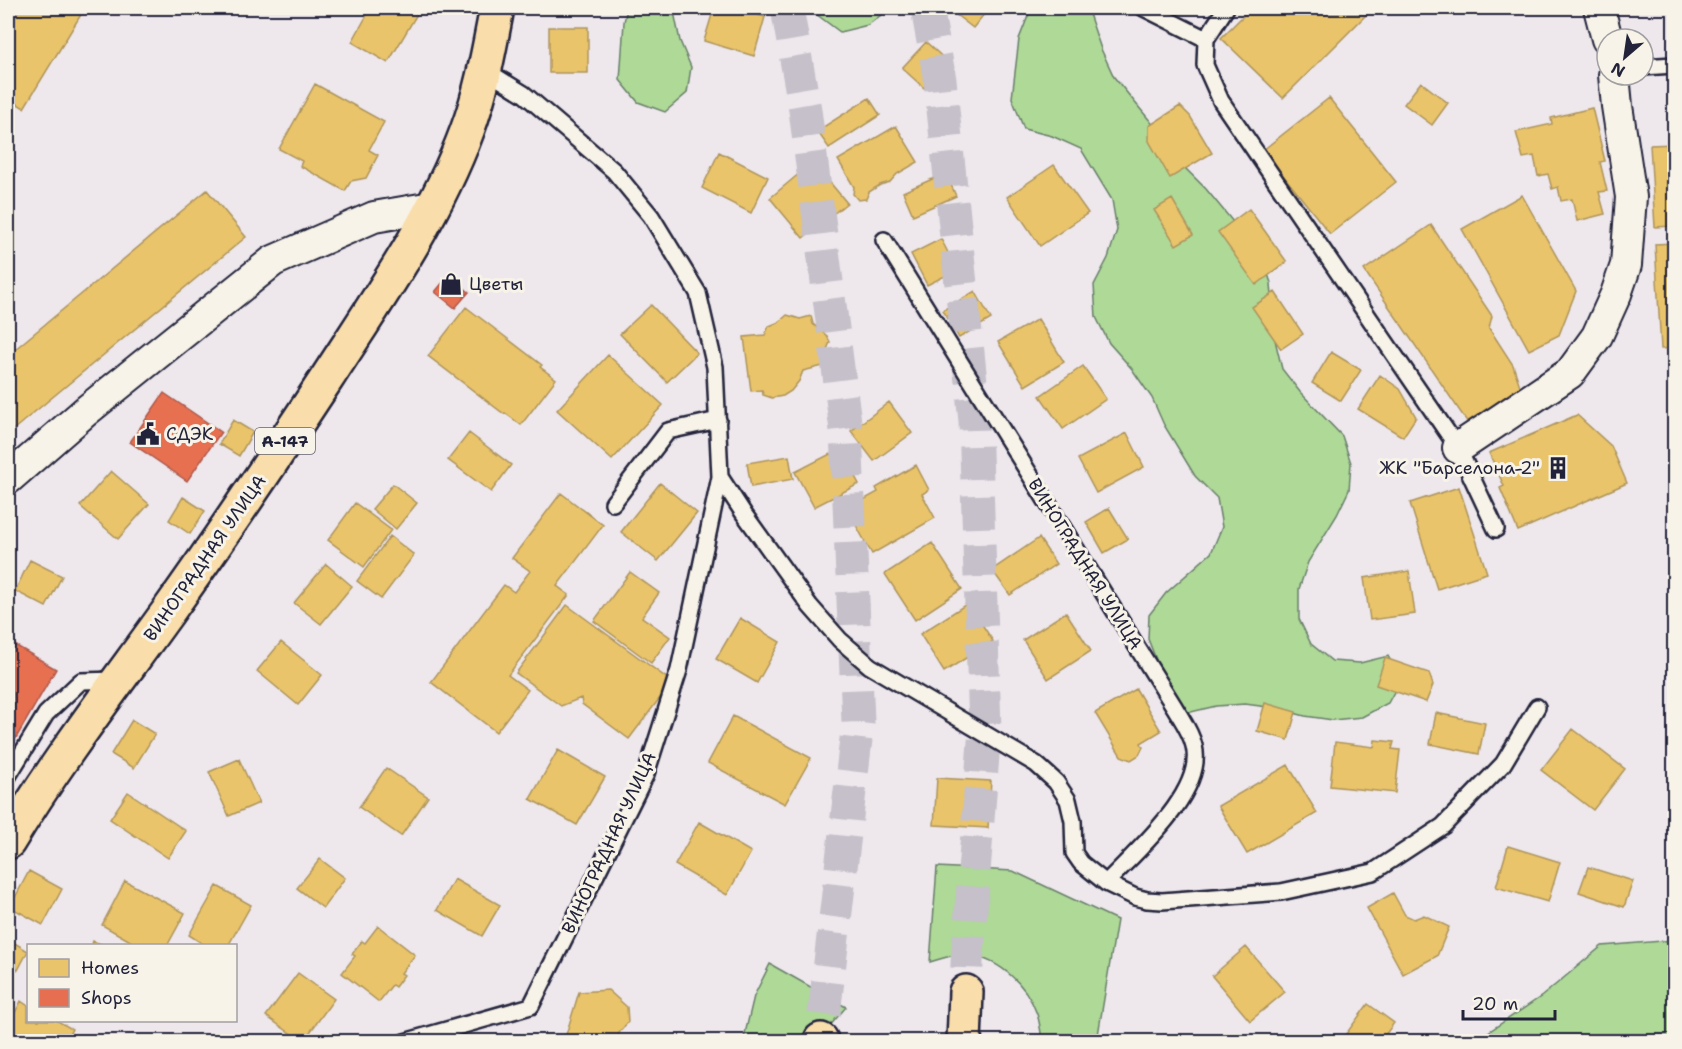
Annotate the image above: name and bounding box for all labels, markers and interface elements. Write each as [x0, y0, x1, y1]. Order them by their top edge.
north arrow [1595, 27, 1655, 87]
text: N [1607, 57, 1629, 82]
shop icon: Цветы [438, 271, 464, 297]
place label: Цветы [469, 272, 523, 296]
public building icon: СДЭК [135, 421, 161, 447]
place label: СДЭК [166, 422, 214, 446]
road number: А-147 [255, 428, 315, 454]
building icon: ЖК "Барселона-2" [1545, 455, 1571, 481]
place label: ЖК "Барселона-2" [1379, 456, 1540, 480]
street label: ВИНОГРАДНАЯ УЛИЦА [138, 470, 272, 646]
street label: ВИНОГРАДНАЯ УЛИЦА [1022, 474, 1148, 654]
street label: ВИНОГРАДНАЯ УЛИЦА [556, 748, 662, 938]
legend [27, 944, 237, 1022]
text: Homes [81, 956, 139, 980]
scale bar [1463, 983, 1554, 1021]
text: Shops [81, 986, 132, 1010]
text: 20 m [1472, 992, 1518, 1016]

